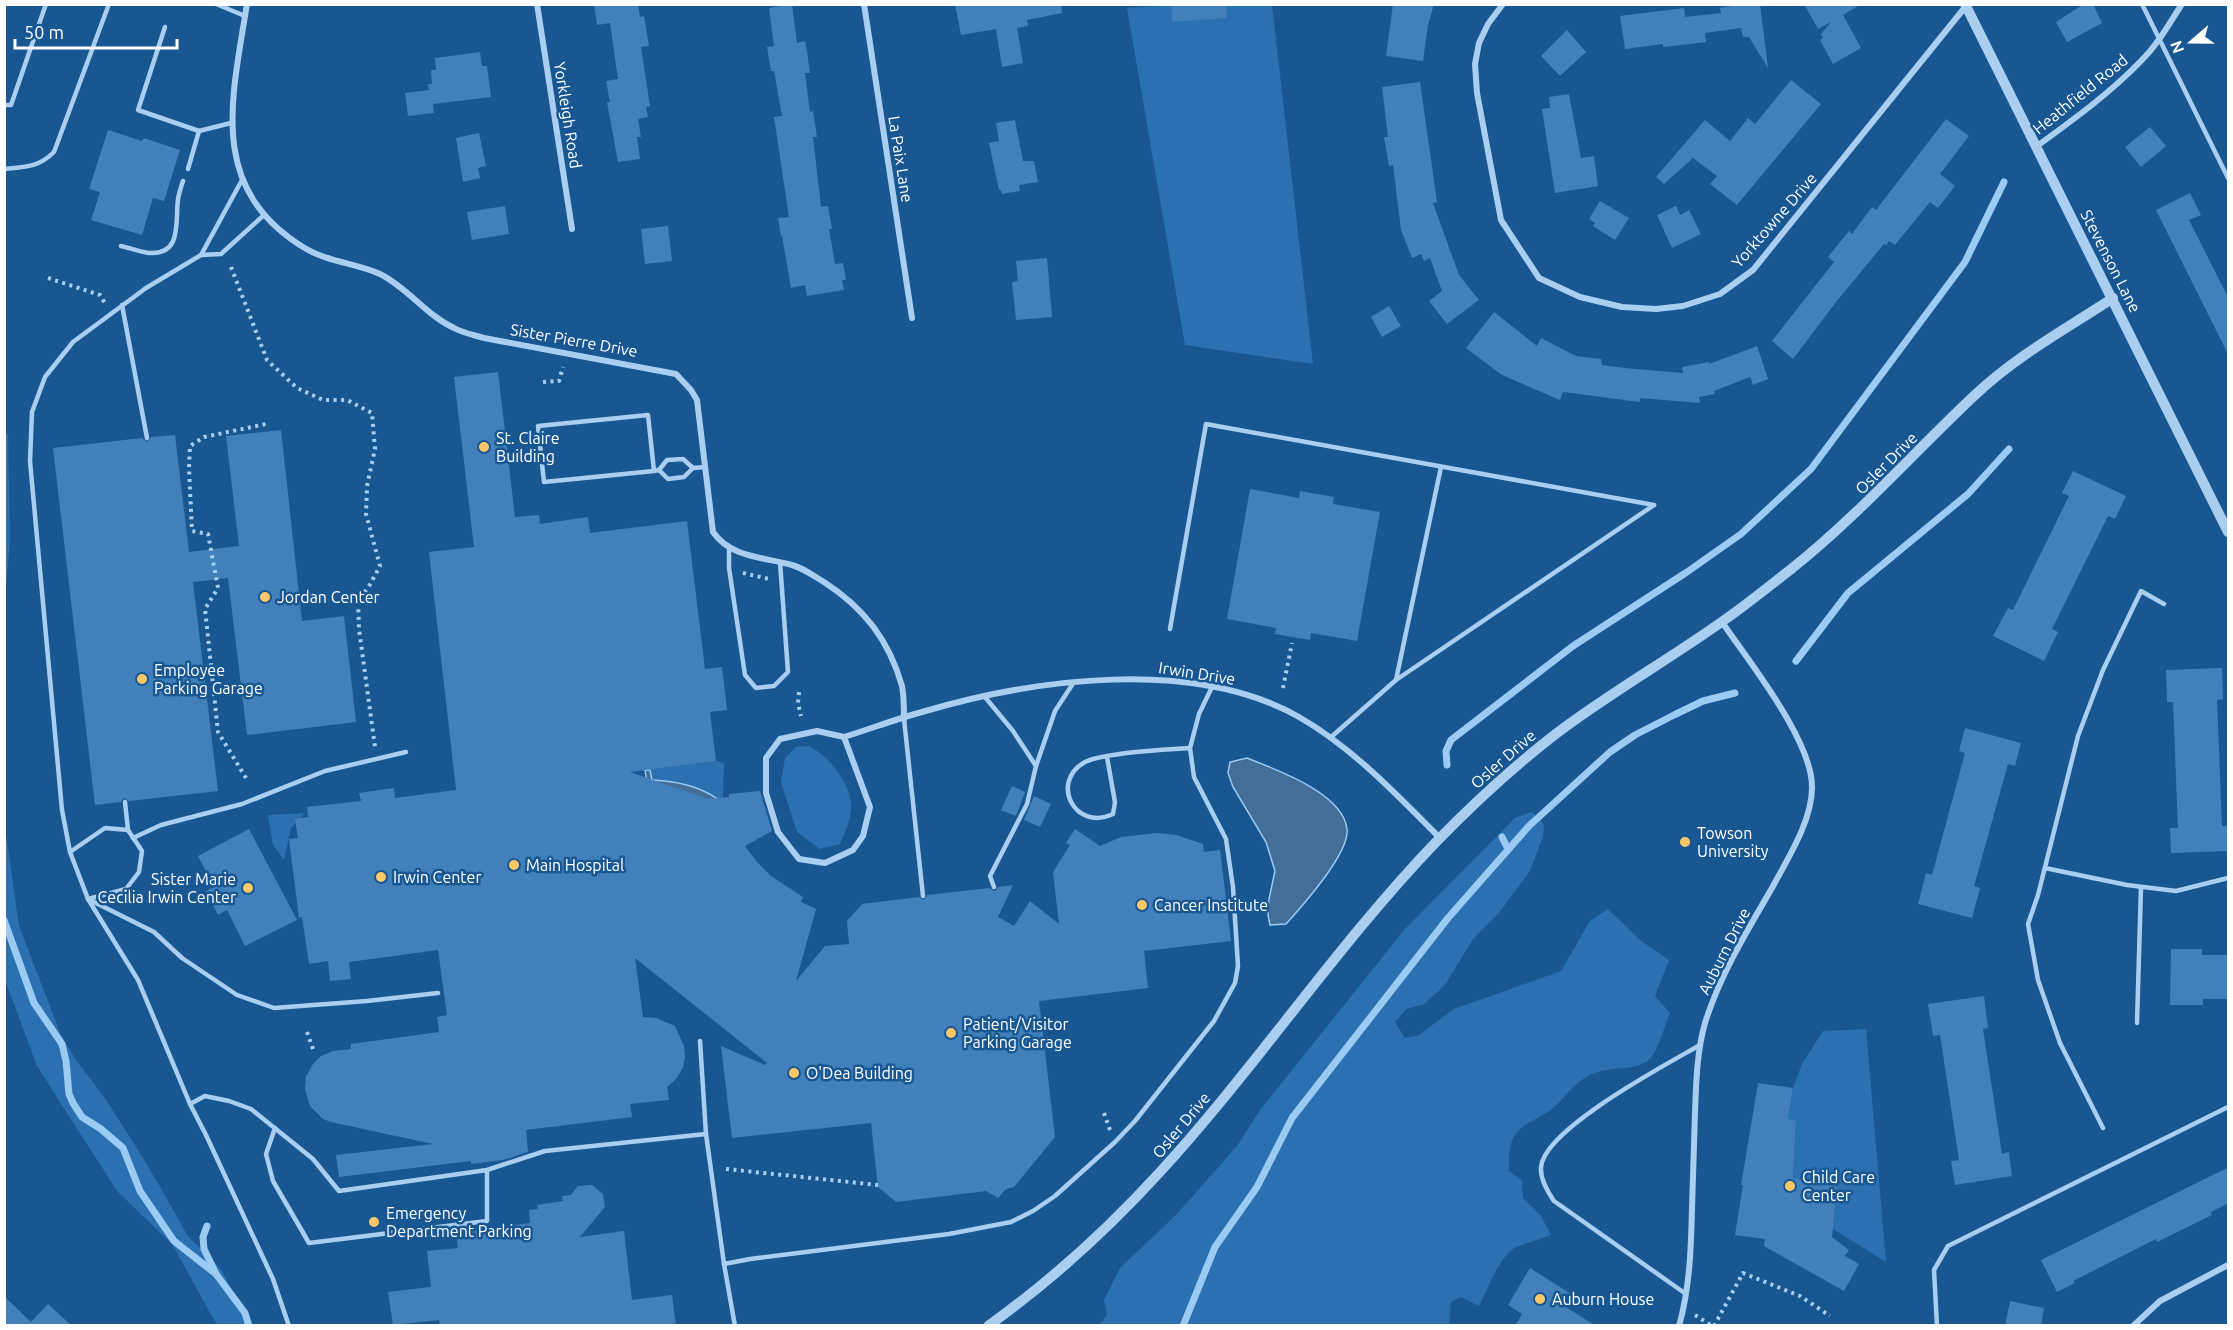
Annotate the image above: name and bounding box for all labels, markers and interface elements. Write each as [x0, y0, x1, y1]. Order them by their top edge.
scale bar [15, 12, 177, 50]
north arrow [2161, 12, 2221, 72]
text: 50 m [24, 22, 64, 42]
text: N [2166, 38, 2187, 56]
street label: Heathfield Road [2029, 50, 2131, 138]
street label: Yorkleigh Road [551, 60, 585, 170]
street label: La Paix Lane [885, 114, 917, 204]
street label: Yorktowne Drive [1728, 169, 1820, 271]
street label: Stevenson Lane [2077, 207, 2145, 315]
street label: Sister Pierre Drive [509, 320, 639, 360]
street label: Osler Drive [1851, 428, 1921, 498]
place label: St. Claire Building [496, 429, 560, 465]
marker: St. Claire Building [477, 440, 491, 454]
place label: Jordan Center [277, 588, 380, 606]
marker: Jordan Center [258, 590, 272, 604]
street label: Irwin Drive [1157, 658, 1237, 688]
place label: Employee Parking Garage [154, 661, 263, 697]
marker: Employee Parking Garage [135, 672, 149, 686]
street label: Osler Drive [1467, 726, 1539, 792]
place label: Towson University [1697, 824, 1769, 860]
marker: Towson University [1678, 835, 1692, 849]
place label: Main Hospital [526, 856, 624, 874]
marker: Main Hospital [507, 858, 521, 872]
place label: Irwin Center [393, 868, 482, 886]
place label: Sister Marie Cecilia Irwin Center [98, 870, 236, 906]
marker: Irwin Center [374, 870, 388, 884]
marker: Sister Marie Cecilia Irwin Center [241, 881, 255, 895]
place label: Cancer Institute [1154, 896, 1268, 914]
marker: Cancer Institute [1135, 898, 1149, 912]
street label: Auburn Drive [1694, 905, 1754, 997]
place label: Patient/Visitor Parking Garage [963, 1015, 1072, 1051]
marker: Patient/Visitor Parking Garage [944, 1026, 958, 1040]
place label: O'Dea Building [806, 1064, 913, 1082]
marker: O'Dea Building [787, 1066, 801, 1080]
street label: Osler Drive [1148, 1089, 1214, 1161]
place label: Child Care Center [1802, 1168, 1875, 1204]
marker: Child Care Center [1783, 1179, 1797, 1193]
place label: Emergency Department Parking [386, 1204, 532, 1240]
marker: Emergency Department Parking [367, 1215, 381, 1229]
place label: Auburn House [1552, 1290, 1654, 1308]
marker: Auburn House [1533, 1292, 1547, 1306]

